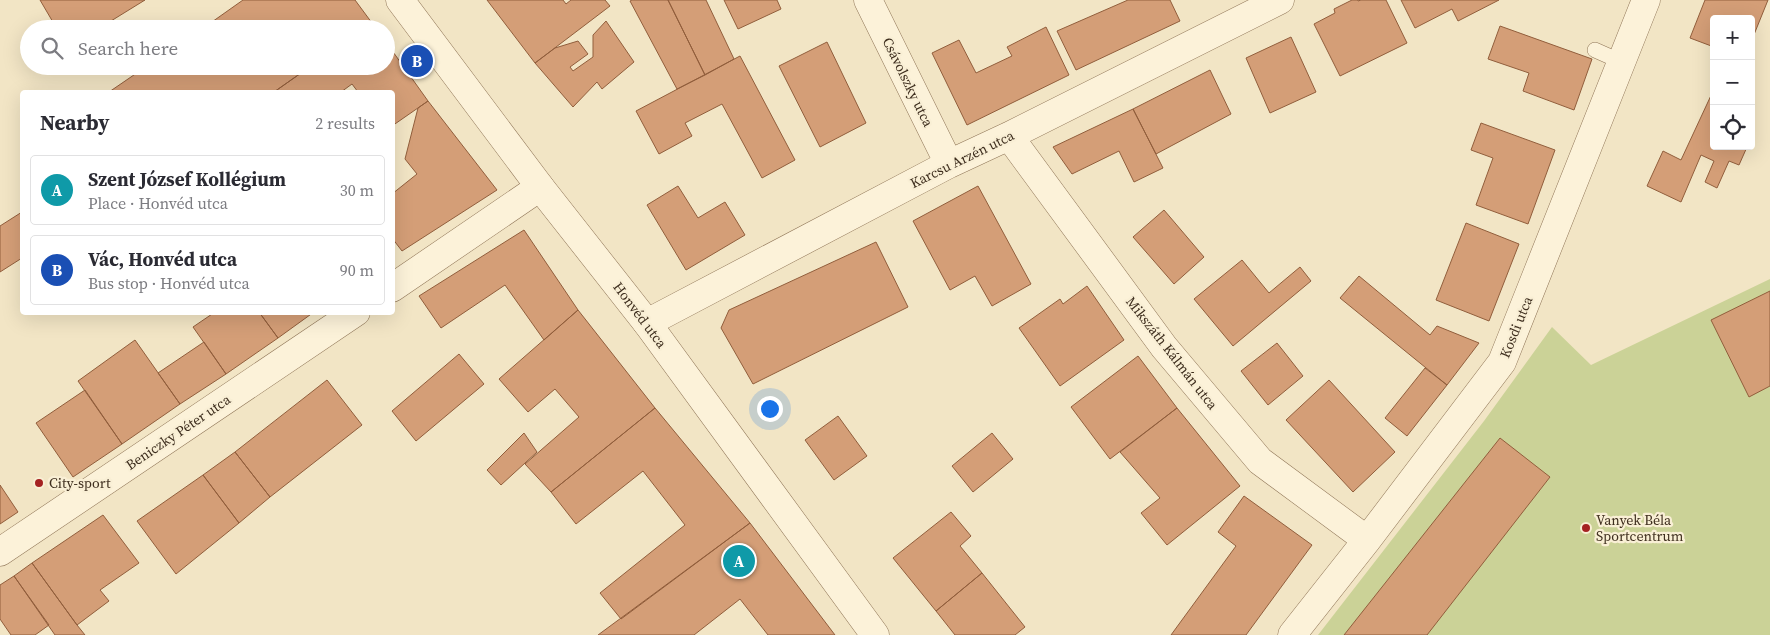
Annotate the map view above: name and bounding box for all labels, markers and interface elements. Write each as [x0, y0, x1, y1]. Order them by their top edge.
map controls [1710, 15, 1755, 150]
button: + [1710, 15, 1755, 60]
search box [20, 20, 395, 75]
icon: search [38, 34, 66, 62]
street label: Csávolszky utca [878, 34, 939, 131]
text: Search here [78, 35, 178, 61]
pin: B [401, 42, 433, 80]
button: − [1710, 60, 1755, 105]
button: locate [1710, 105, 1755, 150]
text: Nearby [40, 108, 110, 137]
text: 2 results [315, 112, 375, 134]
street label: Karcsu Arzén utca [907, 125, 1018, 193]
text: Szent József Kollégium [88, 166, 286, 192]
text: A [52, 179, 62, 201]
text: 30 m [340, 179, 374, 201]
text: Place · Honvéd utca [88, 192, 228, 214]
text: Vác, Honvéd utca [88, 246, 237, 272]
text: B [52, 259, 62, 281]
text: 90 m [340, 259, 374, 281]
text: Bus stop · Honvéd utca [88, 272, 250, 294]
street label: Honvéd utca [608, 278, 672, 353]
street label: Mikszáth Kálmán utca [1121, 292, 1223, 414]
street label: Kosdi utca [1495, 292, 1538, 361]
street label: Beniczky Péter utca [122, 389, 235, 475]
your location [757, 396, 783, 422]
place label: City-sport [49, 473, 111, 493]
marker: City-sport [33, 477, 45, 489]
place label: Vanyek Béla Sportcentrum [1596, 510, 1684, 546]
marker: Vanyek Béla Sportcentrum [1580, 522, 1592, 534]
pin: A [723, 542, 755, 580]

